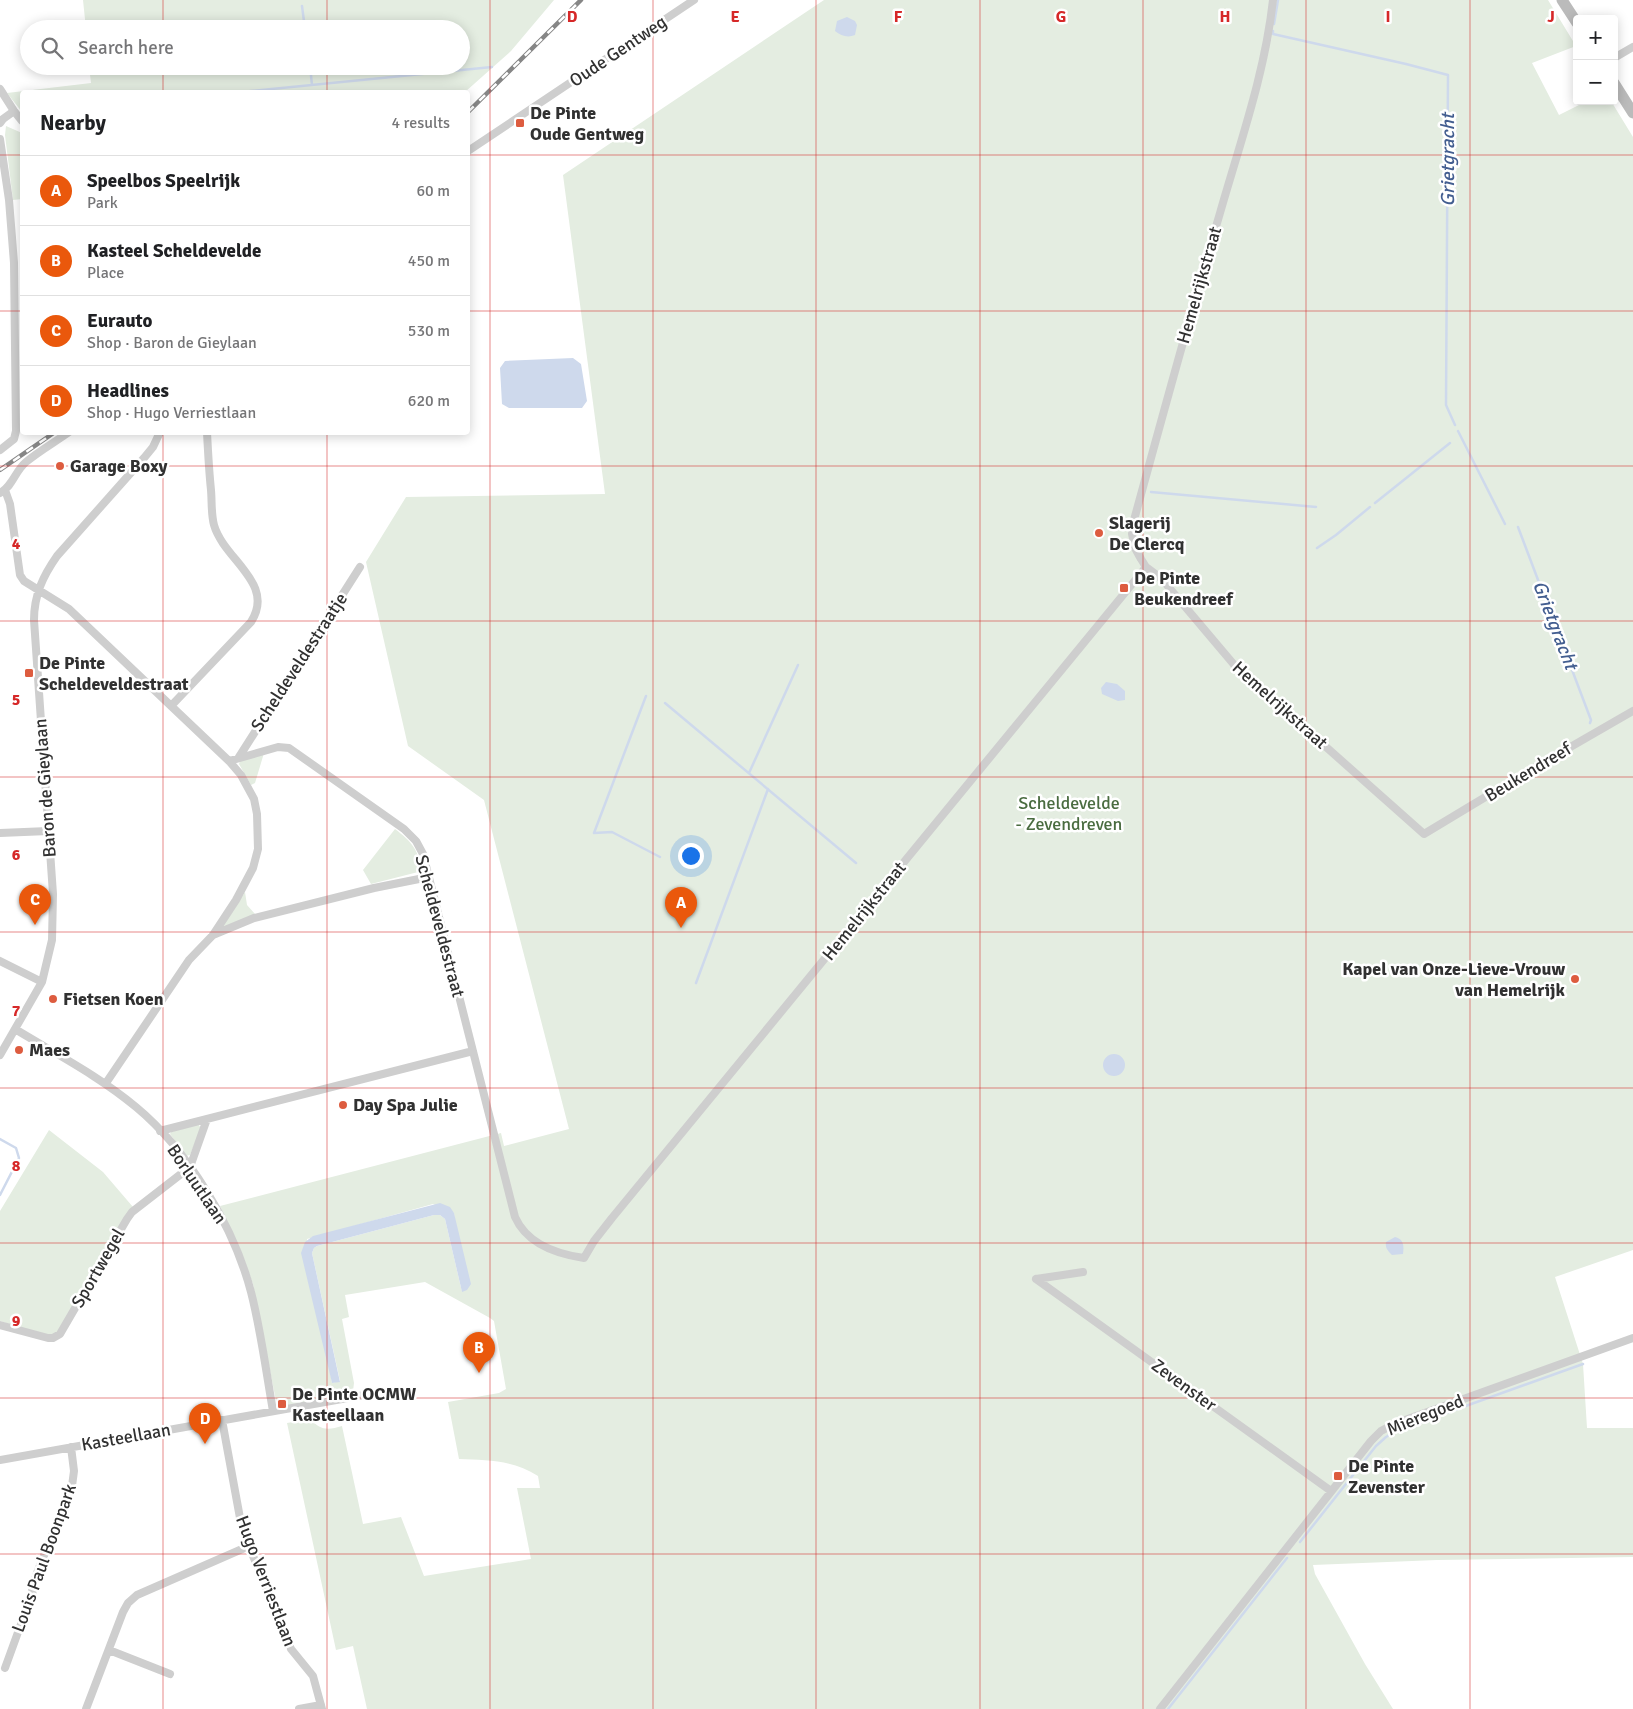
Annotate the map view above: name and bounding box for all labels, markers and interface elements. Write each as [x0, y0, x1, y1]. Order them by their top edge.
text: D [567, 7, 578, 27]
text: E [730, 7, 740, 27]
text: F [894, 7, 903, 27]
text: G [1056, 7, 1066, 27]
text: H [1220, 7, 1230, 27]
text: I [1385, 7, 1391, 27]
text: J [1547, 7, 1555, 27]
street label: Oude Gentweg [565, 10, 671, 92]
map controls [1573, 15, 1618, 105]
button: + [1573, 15, 1618, 60]
search box [20, 20, 470, 75]
icon: search [38, 34, 66, 62]
text: Search here [78, 36, 174, 60]
button: − [1573, 60, 1618, 105]
place label: De Pinte Oude Gentweg [530, 102, 645, 145]
text: Nearby [40, 110, 106, 136]
water label: Grietgracht [1436, 111, 1460, 207]
text: 4 results [391, 113, 450, 133]
marker: De Pinte Oude Gentweg [514, 117, 526, 129]
text: Speelbos Speelrijk [87, 169, 240, 193]
text: A [51, 181, 61, 201]
text: 60 m [416, 181, 450, 201]
text: Park [87, 193, 118, 213]
street label: Hemelrijkstraat [1172, 224, 1226, 346]
text: Kasteel Scheldevelde [87, 239, 261, 263]
text: B [51, 251, 61, 271]
text: 450 m [408, 251, 450, 271]
text: Place [87, 263, 124, 283]
text: Eurauto [87, 309, 153, 333]
text: C [51, 321, 61, 341]
text: 530 m [408, 321, 450, 341]
text: Shop · Baron de Gieylaan [87, 333, 257, 353]
text: Headlines [87, 379, 169, 403]
text: D [51, 391, 61, 411]
text: 620 m [408, 391, 450, 411]
text: Shop · Hugo Verriestlaan [87, 403, 256, 423]
place label: Garage Boxy [70, 455, 168, 477]
marker: Garage Boxy [54, 460, 66, 472]
place label: Slagerij De Clercq [1109, 512, 1185, 555]
marker: Slagerij De Clercq [1093, 527, 1105, 539]
text: 4 [12, 534, 21, 554]
place label: De Pinte Beukendreef [1134, 567, 1234, 610]
water label: Grietgracht [1527, 577, 1584, 675]
marker: De Pinte Beukendreef [1118, 582, 1130, 594]
street label: Scheldeveldestraatje [246, 589, 352, 735]
place label: De Pinte Scheldeveldestraat [39, 652, 189, 695]
street label: Hemelrijkstraat [1228, 656, 1332, 754]
marker: De Pinte Scheldeveldestraat [23, 667, 35, 679]
text: 5 [12, 690, 20, 710]
street label: Baron de Gieylaan [29, 718, 61, 858]
street label: Beukendreef [1481, 737, 1576, 806]
park label: Scheldevelde - Zevendreven [1016, 792, 1122, 835]
your location [678, 843, 704, 869]
text: 6 [12, 845, 21, 865]
street label: Scheldeveldestraat [410, 852, 470, 1000]
street label: Hemelrijkstraat [817, 857, 911, 965]
pin: C [19, 884, 51, 925]
pin: A [665, 887, 697, 928]
place label: Kapel van Onze-Lieve-Vrouw van Hemelrijk [1342, 958, 1566, 1001]
marker: Kapel van Onze-Lieve-Vrouw van Hemelrijk [1569, 973, 1581, 985]
place label: Fietsen Koen [63, 988, 164, 1010]
marker: Fietsen Koen [47, 993, 59, 1005]
text: 7 [12, 1001, 21, 1021]
place label: Maes [29, 1039, 70, 1061]
marker: Maes [13, 1044, 25, 1056]
place label: Day Spa Julie [353, 1094, 458, 1116]
marker: Day Spa Julie [337, 1099, 349, 1111]
street label: Borluutlaan [162, 1140, 232, 1228]
text: 8 [12, 1156, 21, 1176]
street label: Sportwegel [66, 1224, 130, 1312]
text: 9 [12, 1311, 21, 1331]
pin: B [463, 1332, 495, 1373]
street label: Zevenster [1147, 1354, 1221, 1416]
place label: De Pinte OCMW Kasteellaan [292, 1383, 416, 1426]
street label: Mieregoed [1383, 1390, 1467, 1440]
marker: De Pinte OCMW Kasteellaan [276, 1398, 288, 1410]
pin: D [189, 1403, 221, 1444]
street label: Kasteellaan [80, 1418, 172, 1456]
place label: De Pinte Zevenster [1348, 1455, 1426, 1498]
marker: De Pinte Zevenster [1332, 1470, 1344, 1482]
street label: Louis Paul Boonpark [7, 1481, 81, 1635]
street label: Hugo Verriestlaan [231, 1513, 301, 1649]

